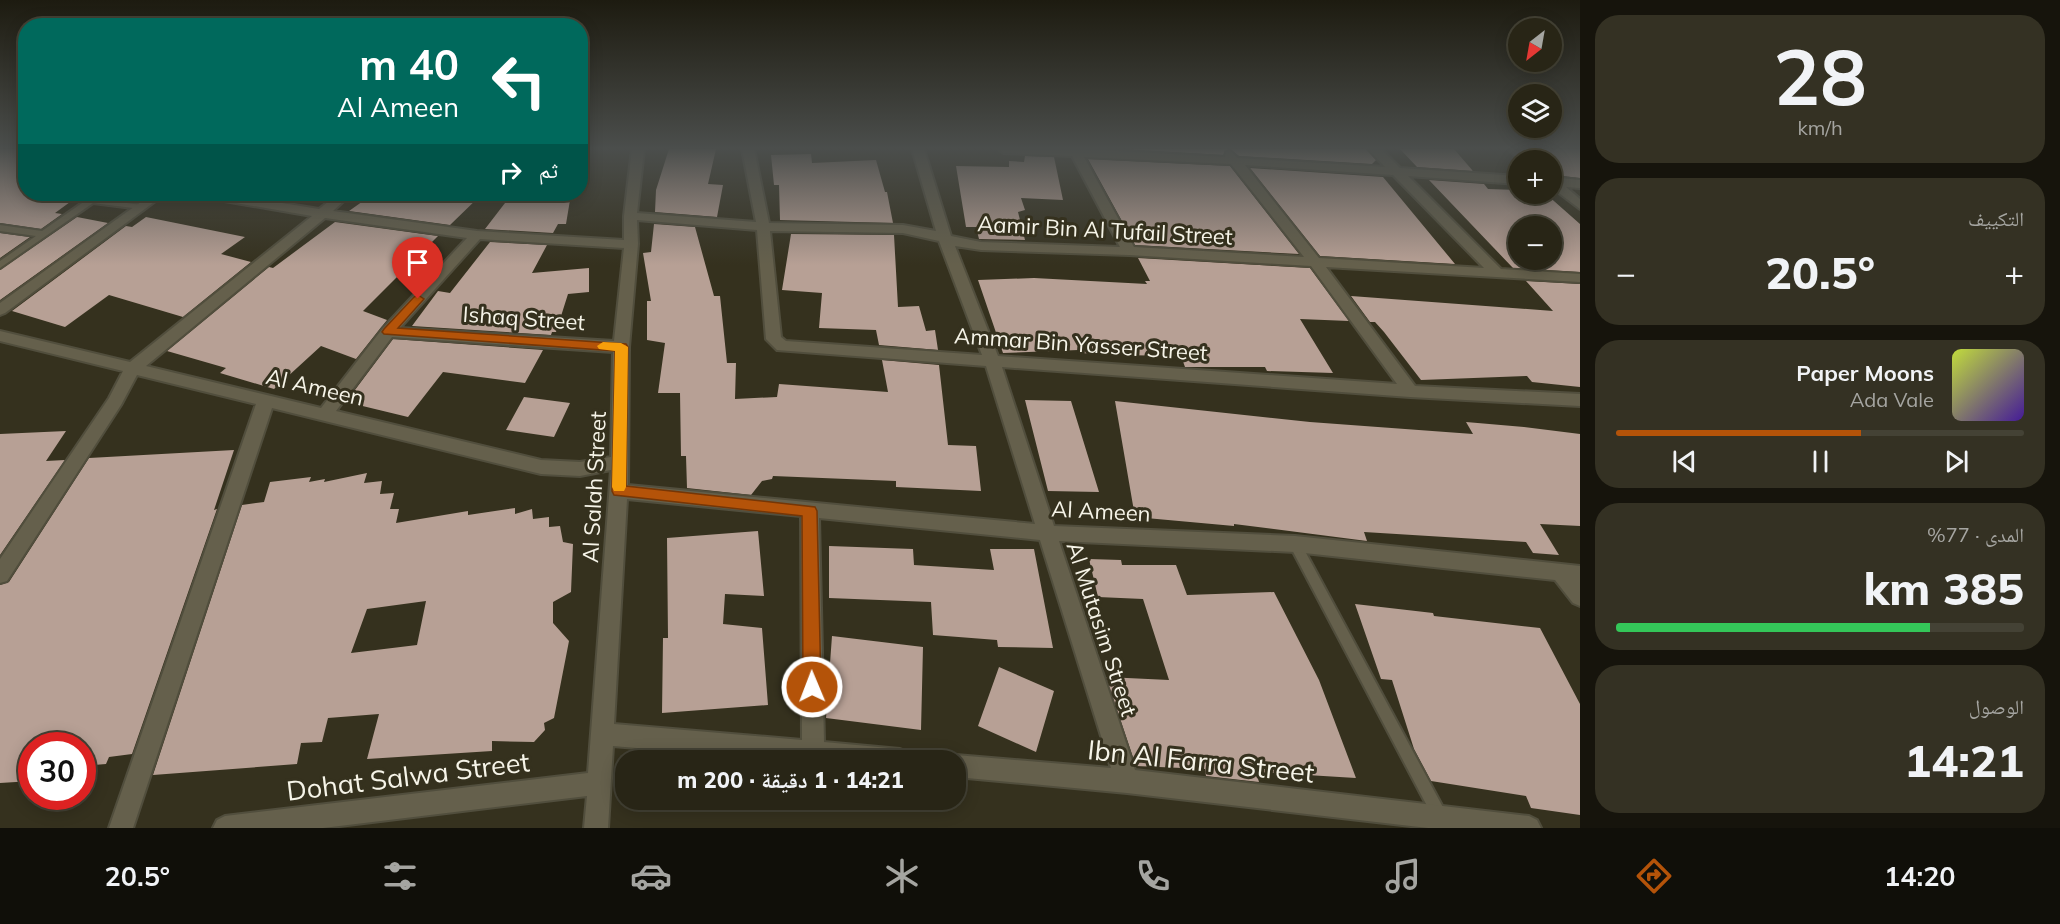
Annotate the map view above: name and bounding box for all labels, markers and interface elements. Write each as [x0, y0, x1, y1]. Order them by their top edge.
north arrow [1508, 18, 1562, 72]
map controls [1508, 18, 1562, 270]
text: 28 [1773, 27, 1867, 125]
text: 40 m [359, 38, 459, 91]
icon: left [480, 42, 558, 120]
button: layers [1508, 84, 1562, 138]
text: Al Ameen [337, 90, 459, 124]
text: km/h [1797, 115, 1843, 140]
button: + [1508, 150, 1562, 204]
icon: right [494, 156, 527, 189]
text: ثم [539, 156, 558, 184]
text: التكييف [1968, 206, 2024, 231]
street label: Aamir Bin Al Tufail Street [977, 209, 1234, 251]
button: − [1508, 216, 1562, 270]
pin [392, 237, 443, 299]
text: 20.5° [1765, 244, 1875, 300]
icon: arrive [401, 246, 434, 279]
text: − [1616, 252, 1636, 293]
text: + [2004, 252, 2024, 293]
street label: Ishaq Street [462, 300, 586, 336]
street label: Ammar Bin Yasser Street [953, 321, 1209, 367]
text: Paper Moons [1796, 359, 1934, 387]
street label: Al Ameen [263, 362, 367, 412]
text: Ada Vale [1850, 387, 1934, 412]
street label: Al Salah Street [576, 410, 612, 564]
icon: previous [1668, 445, 1701, 478]
icon: pause [1804, 445, 1837, 478]
icon: next [1940, 445, 1973, 478]
street label: Al Ameen [1051, 494, 1151, 528]
text: المدى · 77% [1927, 522, 2024, 547]
street label: Al Mutasim Street [1061, 538, 1143, 720]
text: 385 km [1863, 560, 2024, 616]
position arrow [780, 655, 844, 719]
text: الوصول [1969, 694, 2024, 719]
speed limit sign: 30 [18, 732, 96, 810]
street label: Ibn Al Farra Street [1086, 732, 1316, 790]
text: 14:21 [1904, 732, 2024, 788]
street label: Dohat Salwa Street [285, 744, 531, 808]
text: 14:21 · 1 دقيقة · 200 m [677, 766, 904, 794]
icon: filters [379, 855, 421, 897]
icon: car [630, 855, 672, 897]
icon: climate [881, 855, 923, 897]
icon: phone [1132, 855, 1174, 897]
icon: music [1382, 855, 1424, 897]
icon: directions [1633, 855, 1675, 897]
text: 20.5° [105, 859, 170, 893]
text: 14:20 [1884, 859, 1956, 893]

